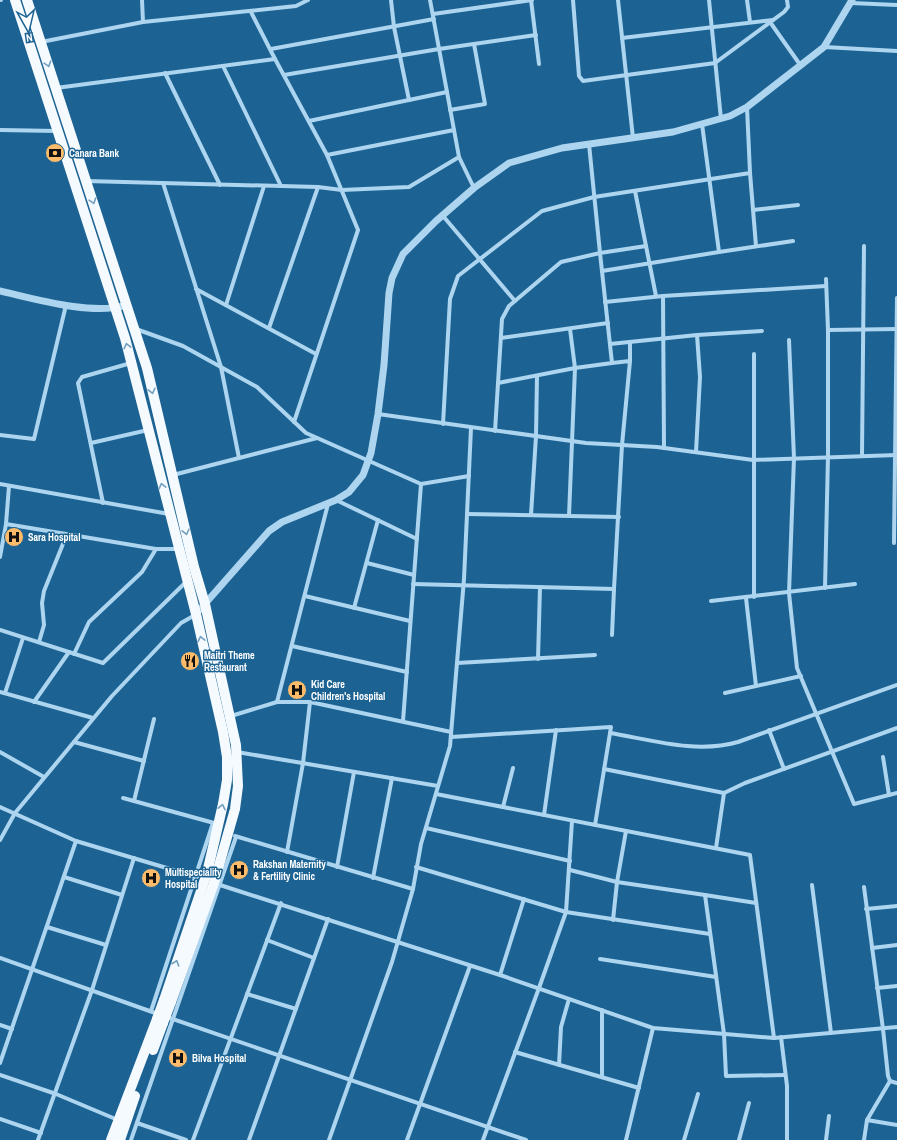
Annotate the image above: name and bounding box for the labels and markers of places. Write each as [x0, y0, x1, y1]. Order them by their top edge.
bank icon: Canara Bank [44, 142, 66, 164]
place label: Canara Bank [69, 147, 120, 160]
hospital icon: Sara Hospital [3, 526, 25, 548]
place label: Sara Hospital [28, 531, 80, 544]
place label: Maitri Theme Restaurant [204, 649, 255, 674]
restaurant icon: Maitri Theme Restaurant [179, 650, 201, 672]
place label: Kid Care Children's Hospital [311, 678, 385, 703]
hospital icon: Kid Care Children's Hospital [286, 679, 308, 701]
place label: Rakshan Maternity & Fertility Clinic [253, 858, 326, 883]
hospital icon: Rakshan Maternity & Fertility Clinic [228, 859, 250, 881]
place label: Multispeciality Hospital [165, 866, 222, 891]
hospital icon: Multispeciality Hospital [140, 867, 162, 889]
hospital icon: Bilva Hospital [167, 1047, 189, 1069]
place label: Bilva Hospital [192, 1052, 246, 1065]

